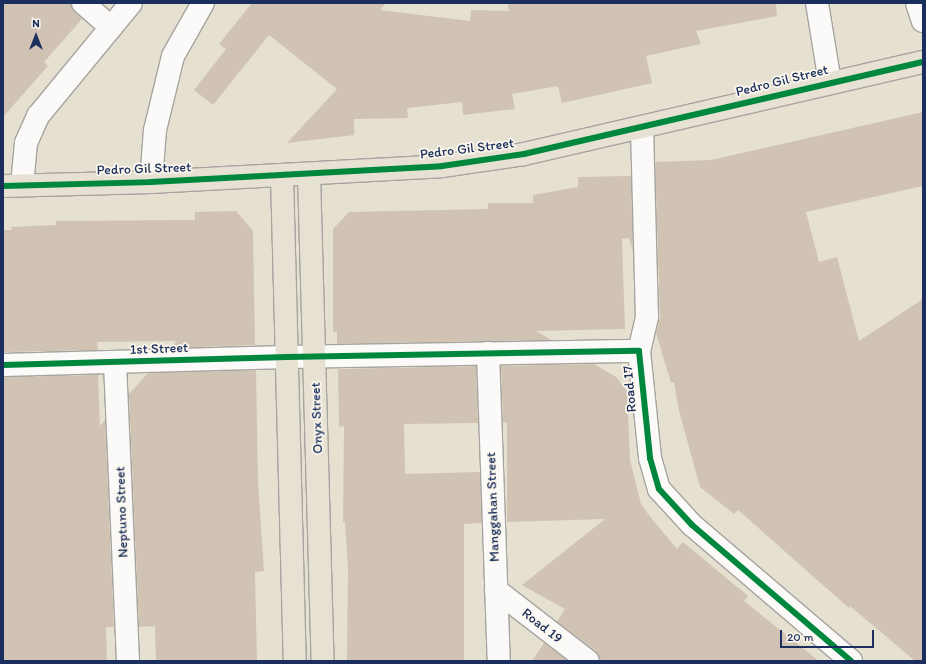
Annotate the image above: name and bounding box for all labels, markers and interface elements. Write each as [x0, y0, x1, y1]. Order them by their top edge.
north arrow [16, 16, 56, 56]
text: N [32, 17, 40, 30]
street label: Pedro Gil Street [734, 61, 830, 101]
street label: Pedro Gil Street [419, 135, 515, 163]
street label: Pedro Gil Street [96, 159, 192, 179]
street label: 1st Street [130, 340, 188, 358]
street label: Road 17 [620, 365, 640, 413]
street label: Onyx Street [307, 382, 327, 454]
street label: Manggahan Street [483, 452, 503, 562]
street label: Neptuno Street [112, 466, 132, 558]
street label: Road 19 [518, 605, 566, 647]
scale bar [782, 622, 876, 648]
text: 20 m [787, 630, 814, 644]

